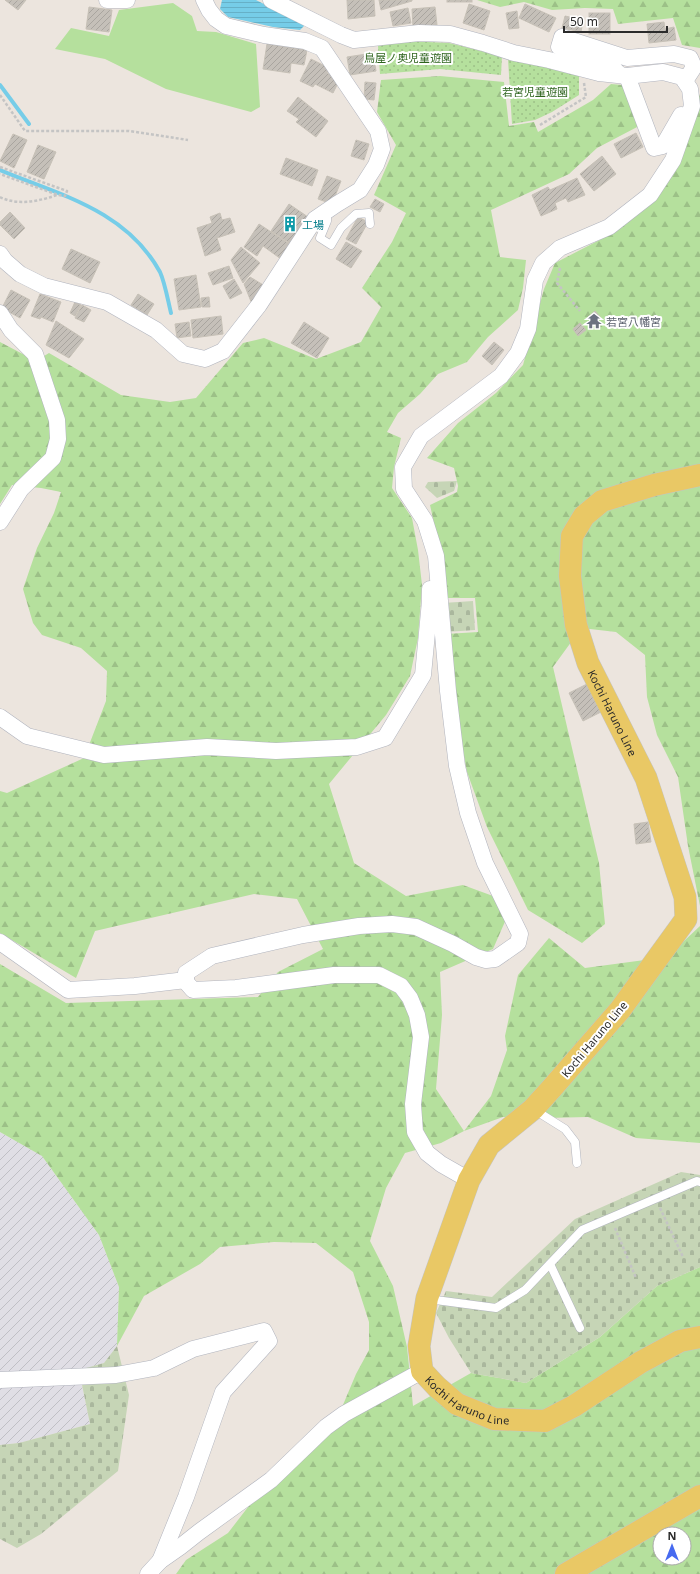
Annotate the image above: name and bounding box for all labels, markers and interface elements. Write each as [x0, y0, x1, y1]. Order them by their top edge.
scale bar [564, 8, 667, 34]
text: 50 m [570, 13, 598, 30]
park label: 鳥屋ノ奥児童遊園 [364, 50, 452, 65]
park label: 若宮児童遊園 [502, 84, 568, 99]
building icon: 工場 [281, 215, 299, 233]
place label: 工場 [302, 217, 324, 232]
temple icon: 若宮八幡宮 [585, 312, 603, 330]
place label: 若宮八幡宮 [606, 314, 661, 329]
street label: Kochi Haruno Line [585, 667, 641, 758]
street label: Kochi Haruno Line [558, 998, 630, 1080]
street label: Kochi Haruno Line [422, 1372, 510, 1427]
north arrow [652, 1526, 692, 1566]
text: N [668, 1528, 676, 1543]

